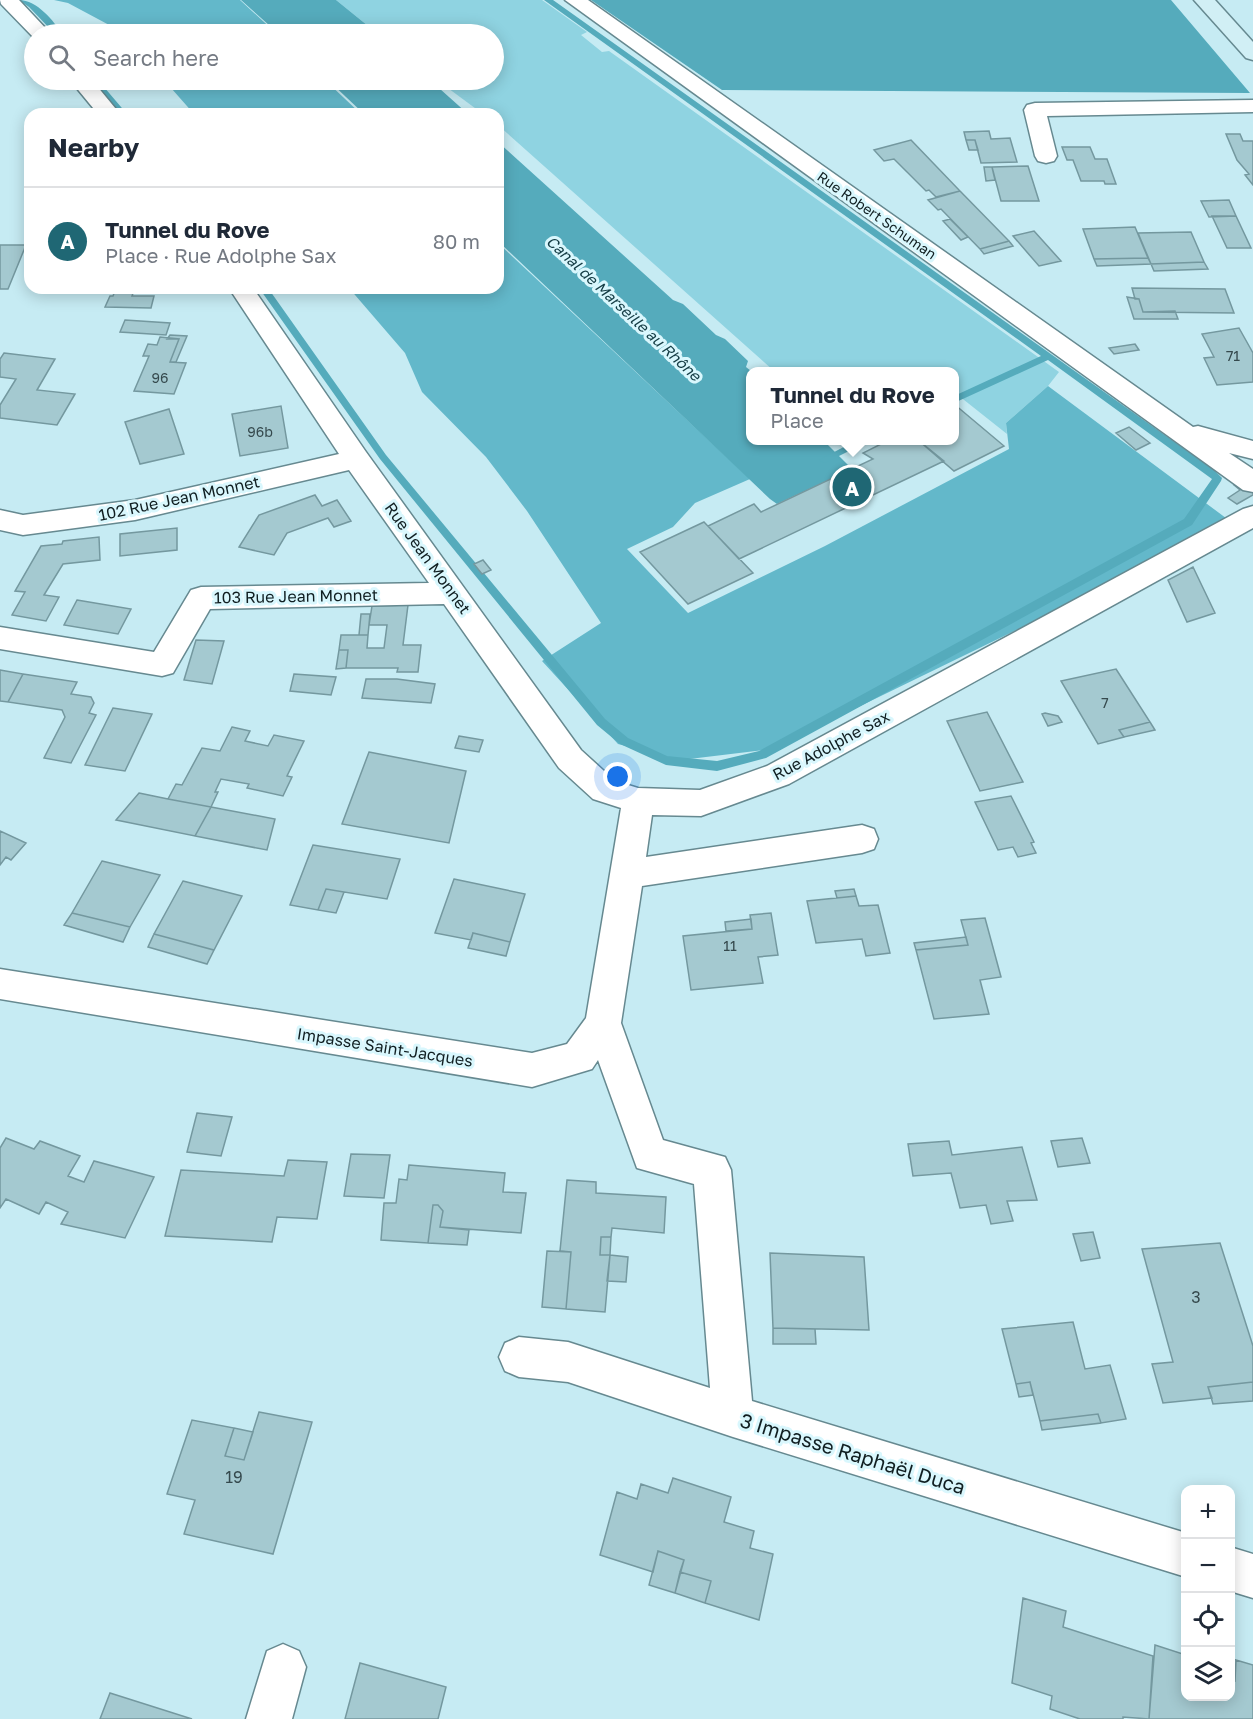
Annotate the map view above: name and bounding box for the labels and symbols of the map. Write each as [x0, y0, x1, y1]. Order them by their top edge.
street label: Rue Robert Schuman [814, 168, 940, 262]
water label: Canal de Marseille au Rhône [543, 232, 706, 385]
house number: 71 [1226, 347, 1240, 364]
house number: 96 [152, 369, 168, 386]
house number: 96b [247, 423, 273, 440]
pin: A [832, 464, 872, 510]
street label: 102 Rue Jean Monnet [97, 471, 261, 525]
street label: Rue Jean Monnet [381, 498, 475, 618]
street label: 103 Rue Jean Monnet [214, 585, 378, 607]
house number: 7 [1101, 694, 1109, 711]
street label: Rue Adolphe Sax [769, 706, 893, 784]
your location [603, 762, 632, 791]
house number: 11 [723, 937, 737, 954]
street label: Impasse Saint-Jacques [296, 1023, 474, 1071]
house number: 3 [1191, 1287, 1201, 1307]
street label: 3 Impasse Raphaël Duca [738, 1407, 968, 1499]
house number: 19 [225, 1467, 243, 1487]

